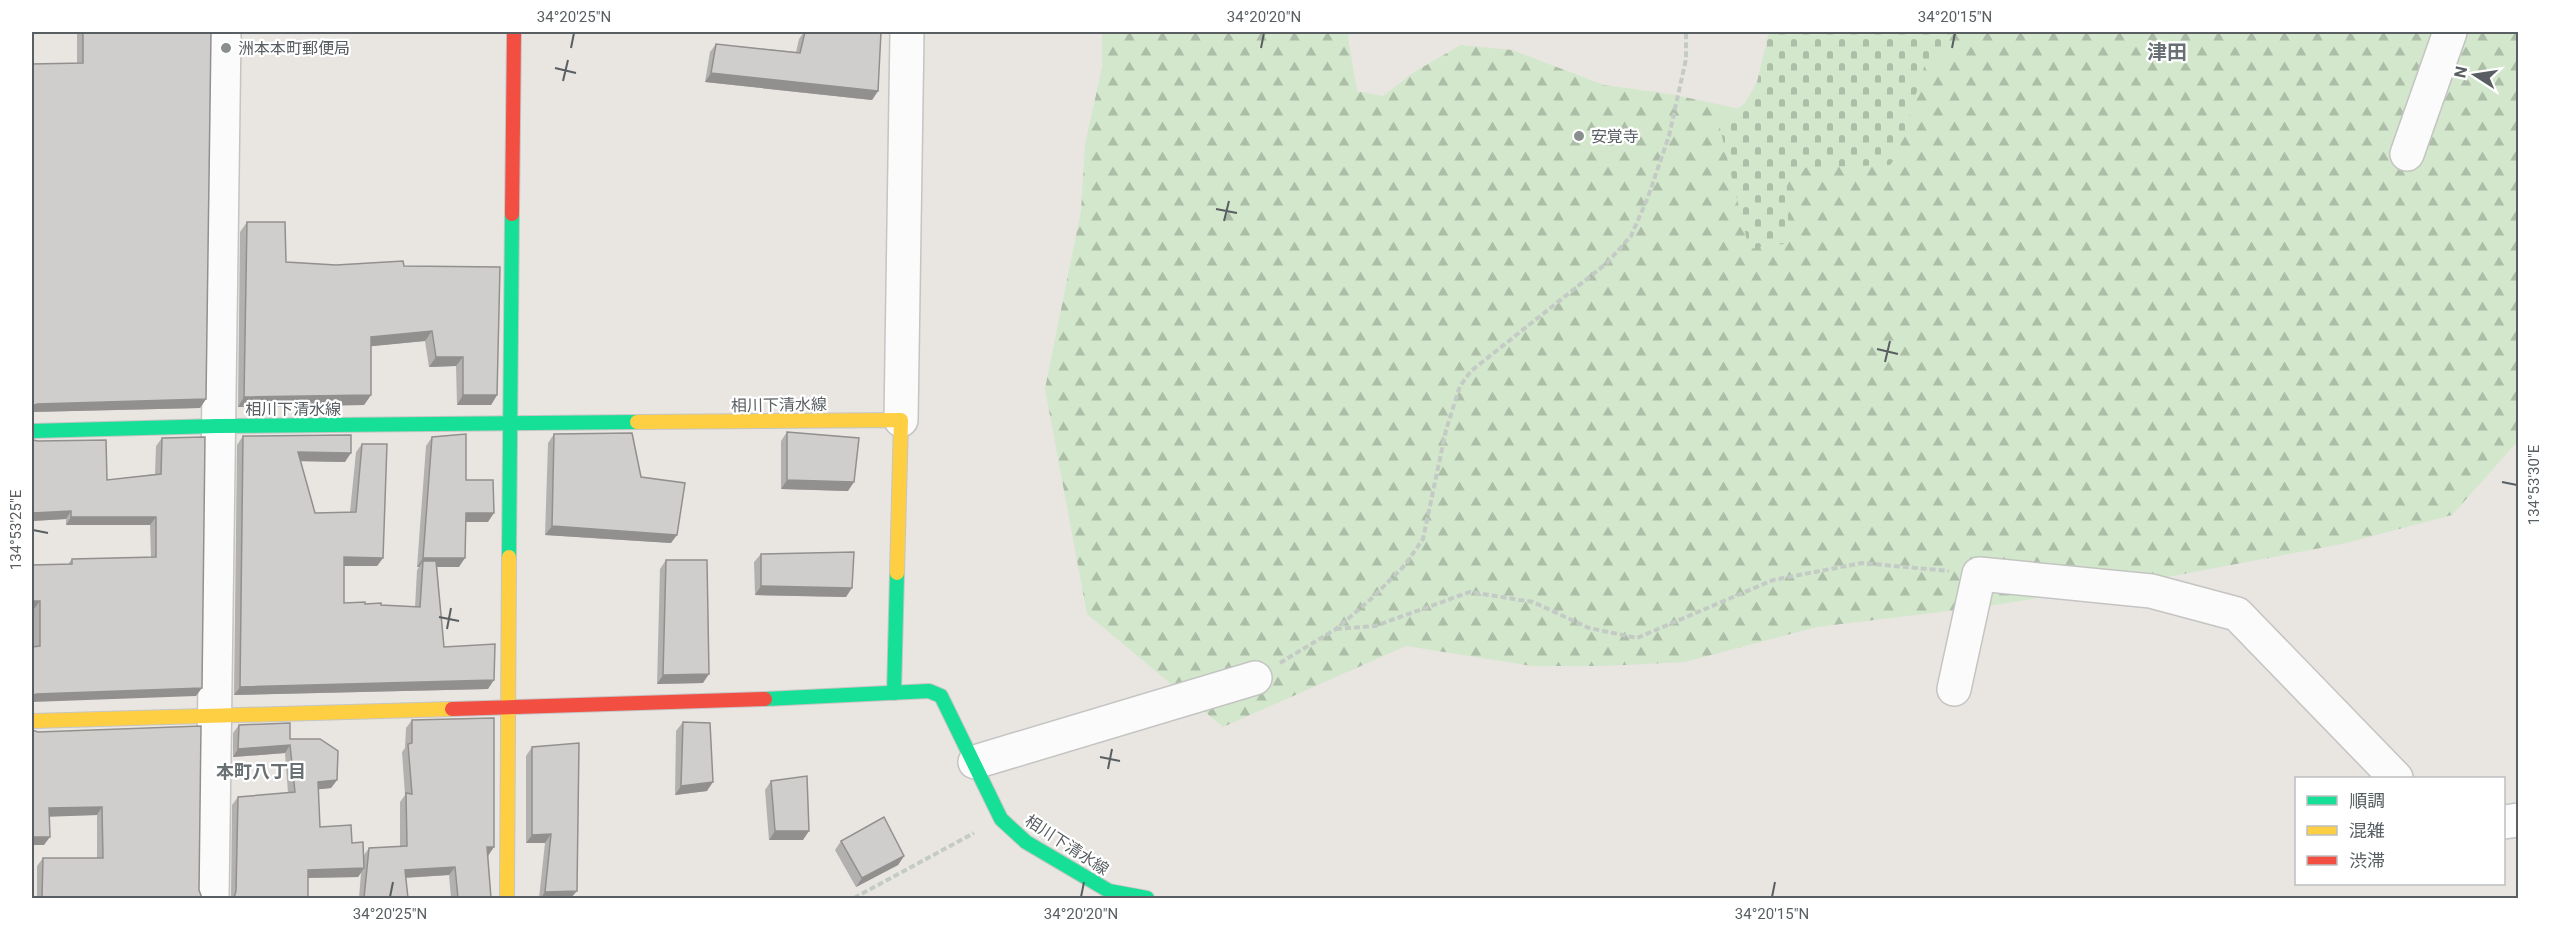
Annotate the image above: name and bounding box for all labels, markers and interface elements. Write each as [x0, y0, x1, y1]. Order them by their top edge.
text: 34°20'25"N [537, 8, 611, 26]
text: 34°20'20"N [1227, 8, 1301, 26]
text: 34°20'15"N [1918, 8, 1992, 26]
place label: 洲本本町郵便局 [238, 39, 350, 58]
district label: 津田 [2147, 40, 2187, 64]
marker: 洲本本町郵便局 [219, 41, 233, 55]
north arrow [2445, 45, 2505, 105]
text: N [2450, 64, 2471, 79]
place label: 安覚寺 [1591, 127, 1639, 146]
marker: 安覚寺 [1572, 129, 1586, 143]
street label: 相川下清水線 [731, 395, 827, 415]
street label: 相川下清水線 [245, 400, 341, 419]
text: 134°53'30"E [2525, 444, 2543, 525]
text: 134°53'25"E [7, 489, 25, 570]
district label: 本町八丁目 [216, 761, 306, 782]
legend [2295, 777, 2505, 885]
text: 順調 [2349, 790, 2385, 811]
street label: 相川下清水線 [1022, 811, 1112, 879]
text: 混雑 [2349, 820, 2385, 841]
text: 渋滞 [2349, 850, 2385, 871]
text: 34°20'25"N [353, 905, 427, 923]
text: 34°20'20"N [1044, 905, 1118, 923]
text: 34°20'15"N [1735, 905, 1809, 923]

